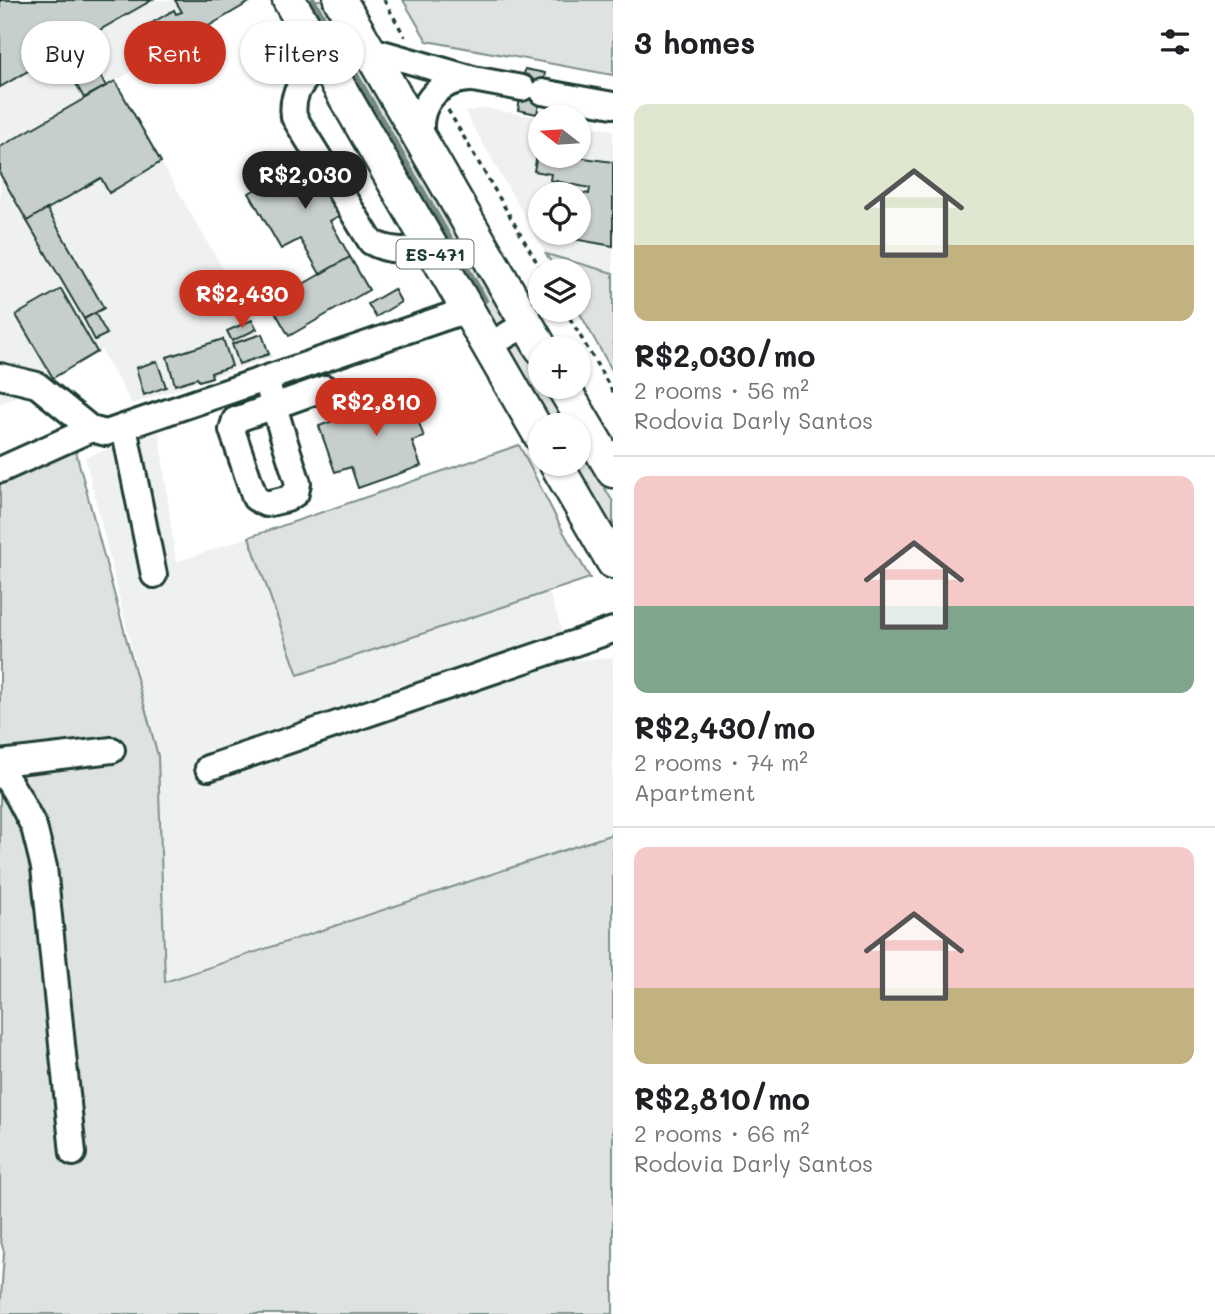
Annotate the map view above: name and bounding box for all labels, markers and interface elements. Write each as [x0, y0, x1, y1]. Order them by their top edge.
chip: Buy [21, 21, 110, 84]
chip: Rent [124, 21, 226, 84]
chip: Filters [240, 21, 364, 84]
text: 3 homes [634, 22, 755, 62]
icon: filters [1156, 23, 1194, 61]
north arrow [528, 105, 592, 168]
map controls [528, 105, 591, 476]
icon: home [851, 150, 977, 276]
pin: R$2,030 [240, 152, 370, 211]
text: R$2,030 [258, 159, 352, 189]
button: locate [528, 182, 591, 245]
road number: ES-471 [396, 240, 474, 268]
button: layers [528, 259, 591, 322]
pin: R$2,430 [177, 270, 307, 330]
text: R$2,430 [195, 278, 289, 308]
text: R$2,030/mo [634, 335, 815, 375]
button: + [528, 336, 591, 399]
text: 2 rooms · 56 m² [634, 375, 809, 405]
pin: R$2,810 [311, 378, 441, 438]
text: R$2,810 [331, 386, 421, 416]
text: Rodovia Darly Santos [634, 405, 873, 435]
button: − [528, 413, 591, 476]
icon: home [851, 522, 977, 648]
text: R$2,430/mo [634, 707, 815, 747]
text: 2 rooms · 74 m² [634, 747, 808, 777]
text: Apartment [634, 777, 756, 807]
icon: home [851, 893, 977, 1019]
text: R$2,810/mo [634, 1078, 810, 1118]
text: 2 rooms · 66 m² [634, 1118, 809, 1148]
text: Rodovia Darly Santos [634, 1148, 873, 1178]

